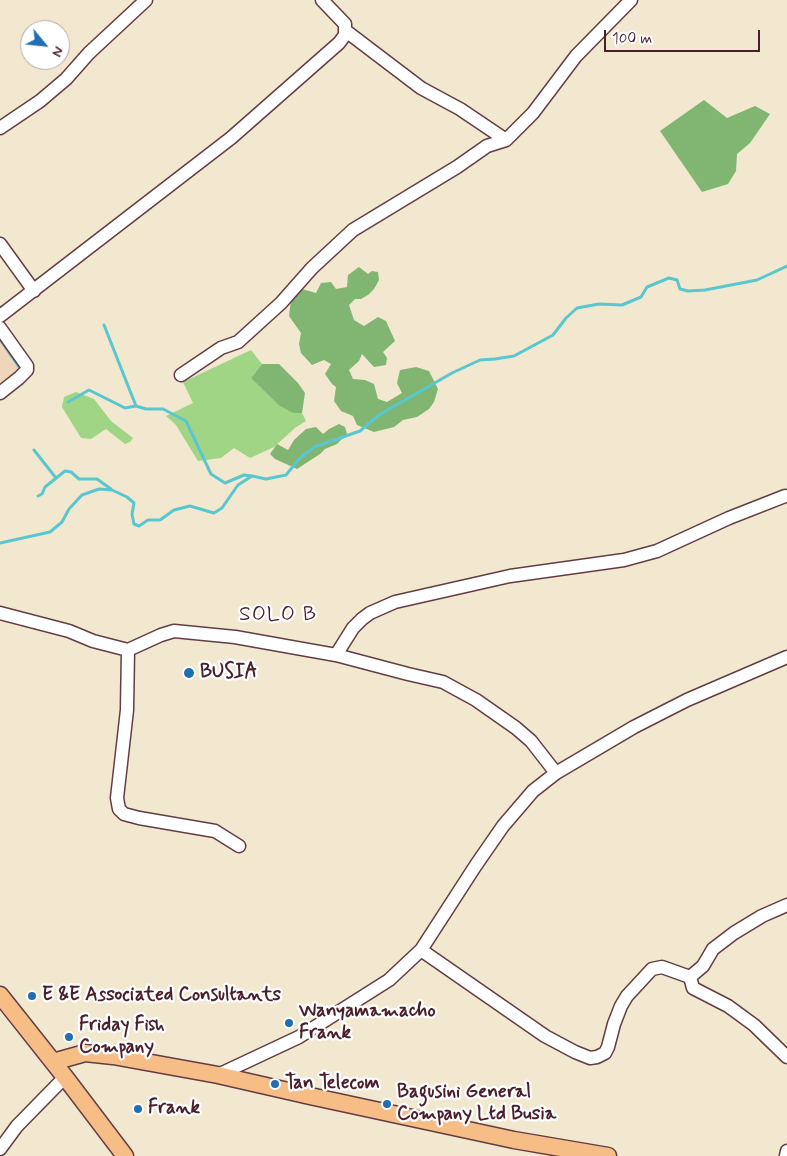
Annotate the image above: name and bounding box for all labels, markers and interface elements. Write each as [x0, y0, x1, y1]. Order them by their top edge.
north arrow [20, 20, 70, 70]
scale bar [607, 20, 763, 52]
text: 100 m [612, 29, 652, 49]
text: N [47, 43, 68, 60]
district label: SOLO B [240, 603, 316, 629]
place label: BUSIA [200, 662, 257, 684]
marker: BUSIA [182, 666, 196, 680]
place label: E &E Associated Consultants [42, 985, 281, 1007]
marker: E &E Associated Consultants [26, 990, 38, 1002]
place label: Wanyamamacho Frank [299, 1001, 435, 1045]
place label: Friday Fish Company [79, 1015, 165, 1059]
marker: Wanyamamacho Frank [283, 1017, 295, 1029]
marker: Friday Fish Company [63, 1031, 75, 1043]
place label: Tan Telecom [285, 1073, 380, 1095]
marker: Tan Telecom [269, 1078, 281, 1090]
place label: Bagusini General Company Ltd Busia [397, 1082, 556, 1126]
place label: Frank [148, 1098, 200, 1120]
marker: Bagusini General Company Ltd Busia [381, 1098, 393, 1110]
marker: Frank [132, 1103, 144, 1115]

